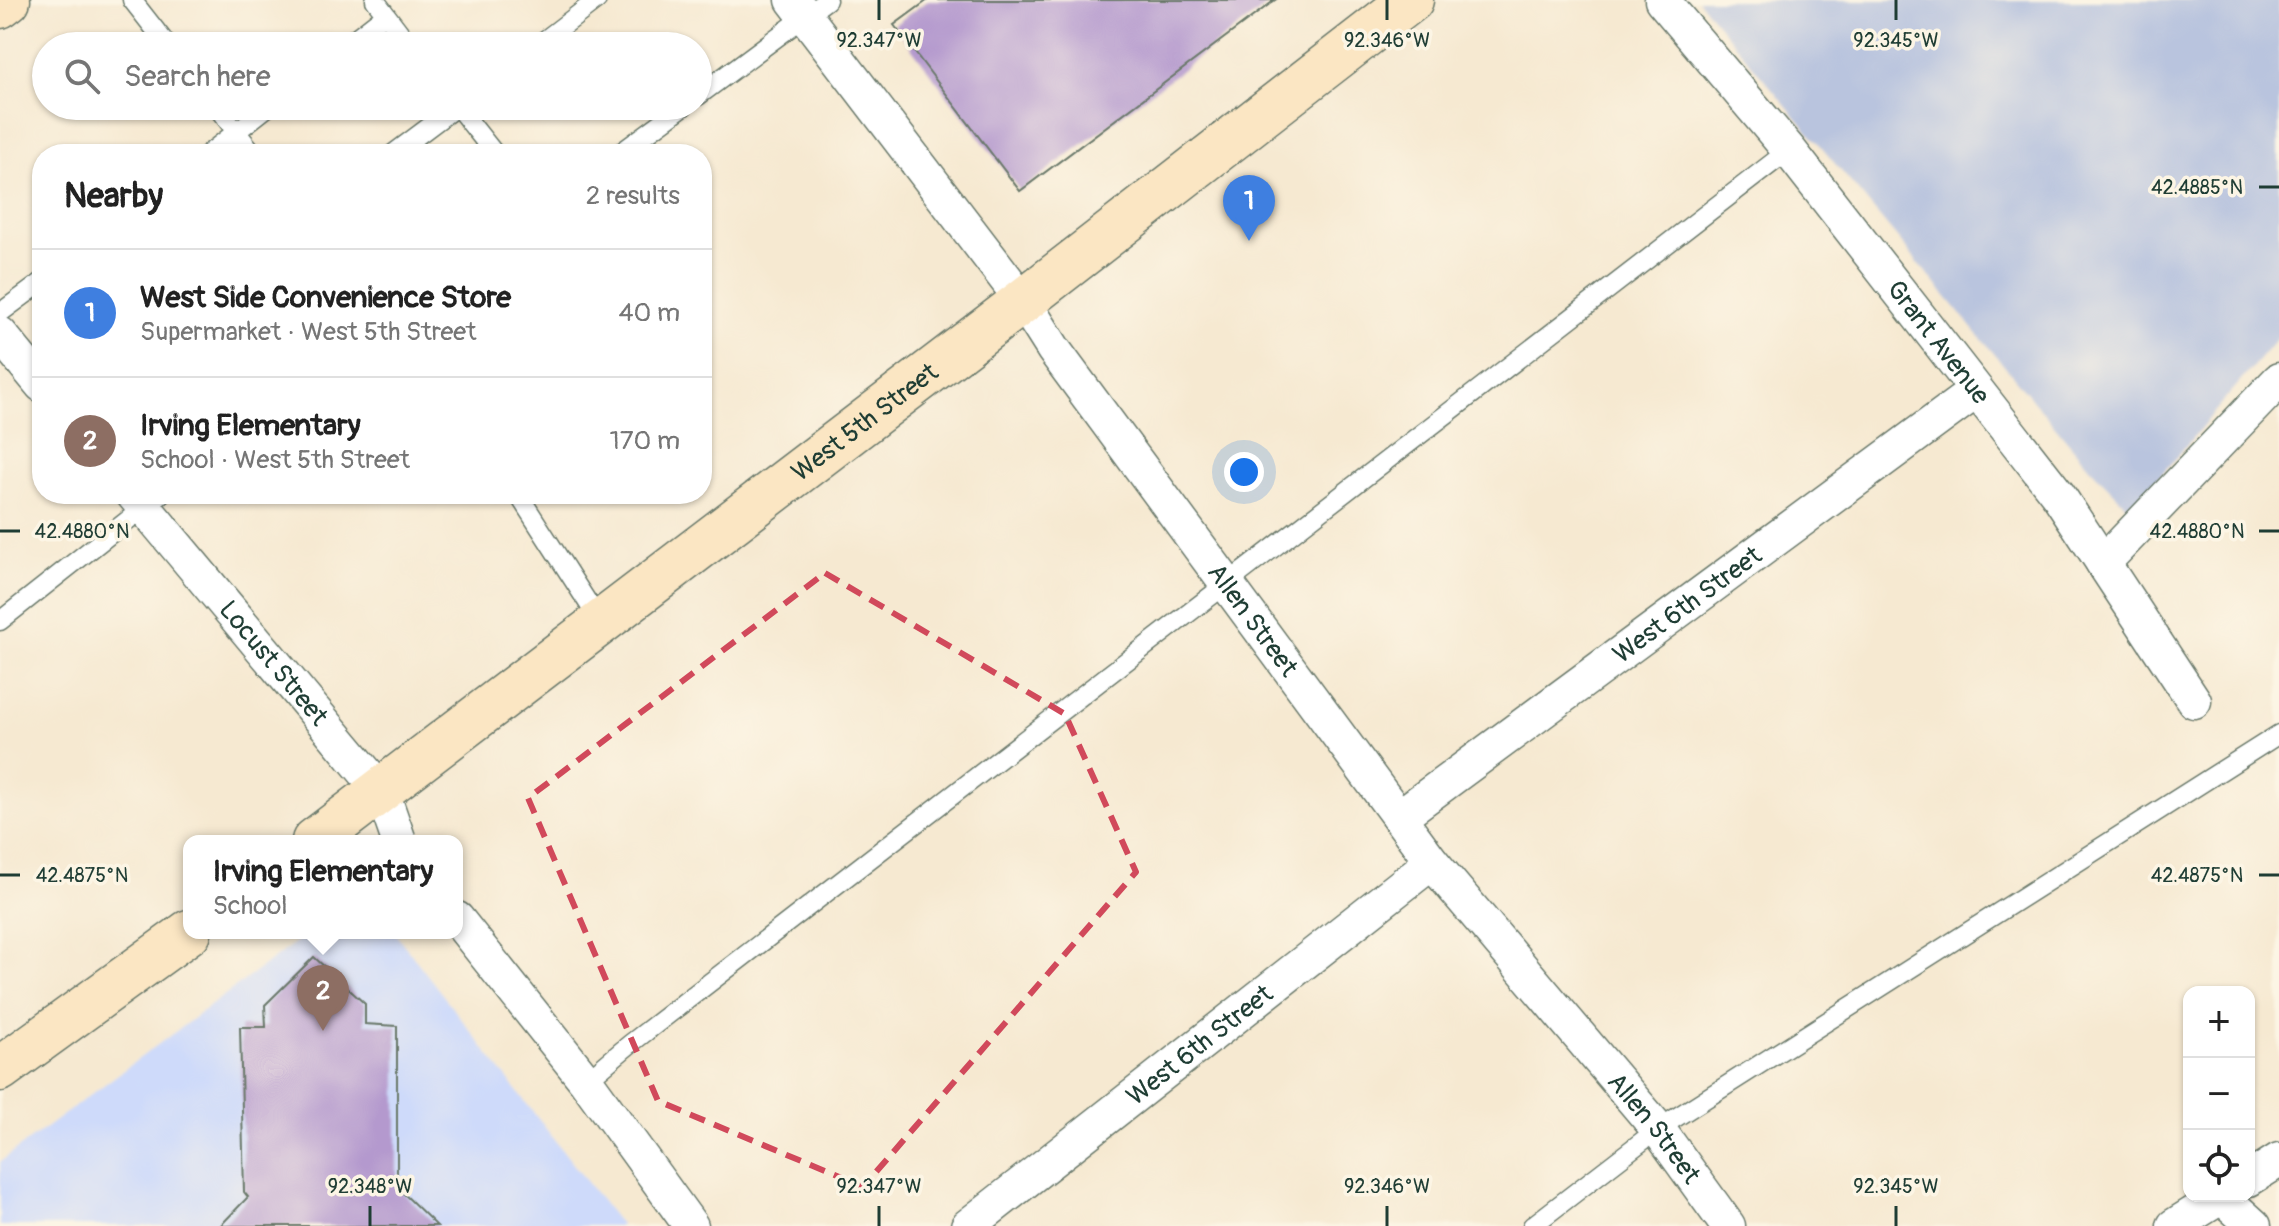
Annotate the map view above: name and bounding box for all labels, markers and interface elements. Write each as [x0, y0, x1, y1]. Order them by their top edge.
text: 92.347°W [836, 28, 922, 53]
text: 92.346°W [1344, 28, 1430, 53]
text: 92.345°W [1853, 28, 1939, 53]
search box [32, 32, 712, 120]
icon: search [60, 54, 104, 98]
text: Search here [124, 58, 271, 95]
text: Nearby [64, 175, 163, 218]
pin: 1 [1223, 175, 1275, 241]
text: 42.4885°N [2151, 175, 2243, 200]
text: 2 results [586, 180, 680, 212]
street label: Grant Avenue [1880, 274, 1996, 411]
text: West Side Convenience Store [140, 279, 511, 316]
text: 1 [85, 297, 95, 329]
text: 40 m [618, 297, 680, 329]
text: Supermarket · West 5th Street [140, 316, 477, 348]
street label: West 5th Street [785, 356, 945, 488]
text: Irving Elementary [140, 407, 361, 444]
text: 2 [83, 425, 97, 457]
text: 170 m [610, 425, 680, 457]
text: School · West 5th Street [140, 444, 410, 476]
your location [1224, 452, 1264, 492]
text: 42.4880°N [35, 519, 129, 544]
text: 42.4880°N [2150, 519, 2244, 544]
street label: West 6th Street [1607, 539, 1769, 671]
street label: Allen Street [1200, 557, 1305, 683]
street label: Locust Street [212, 594, 335, 733]
popup [183, 835, 463, 939]
text: Irving Elementary [213, 853, 433, 890]
text: 42.4875°N [36, 863, 128, 888]
text: 42.4875°N [2151, 863, 2243, 888]
text: School [213, 890, 287, 922]
pin: 2 [297, 965, 349, 1031]
street label: West 6th Street [1120, 978, 1280, 1112]
map controls [2183, 986, 2255, 1202]
button: + [2183, 986, 2255, 1058]
button: − [2183, 1058, 2255, 1130]
street label: Allen Street [1600, 1066, 1707, 1191]
button: locate [2183, 1130, 2255, 1202]
text: 92.348°W [328, 1174, 412, 1199]
text: 92.347°W [836, 1174, 922, 1199]
text: 92.346°W [1344, 1174, 1430, 1199]
text: 92.345°W [1853, 1174, 1939, 1199]

